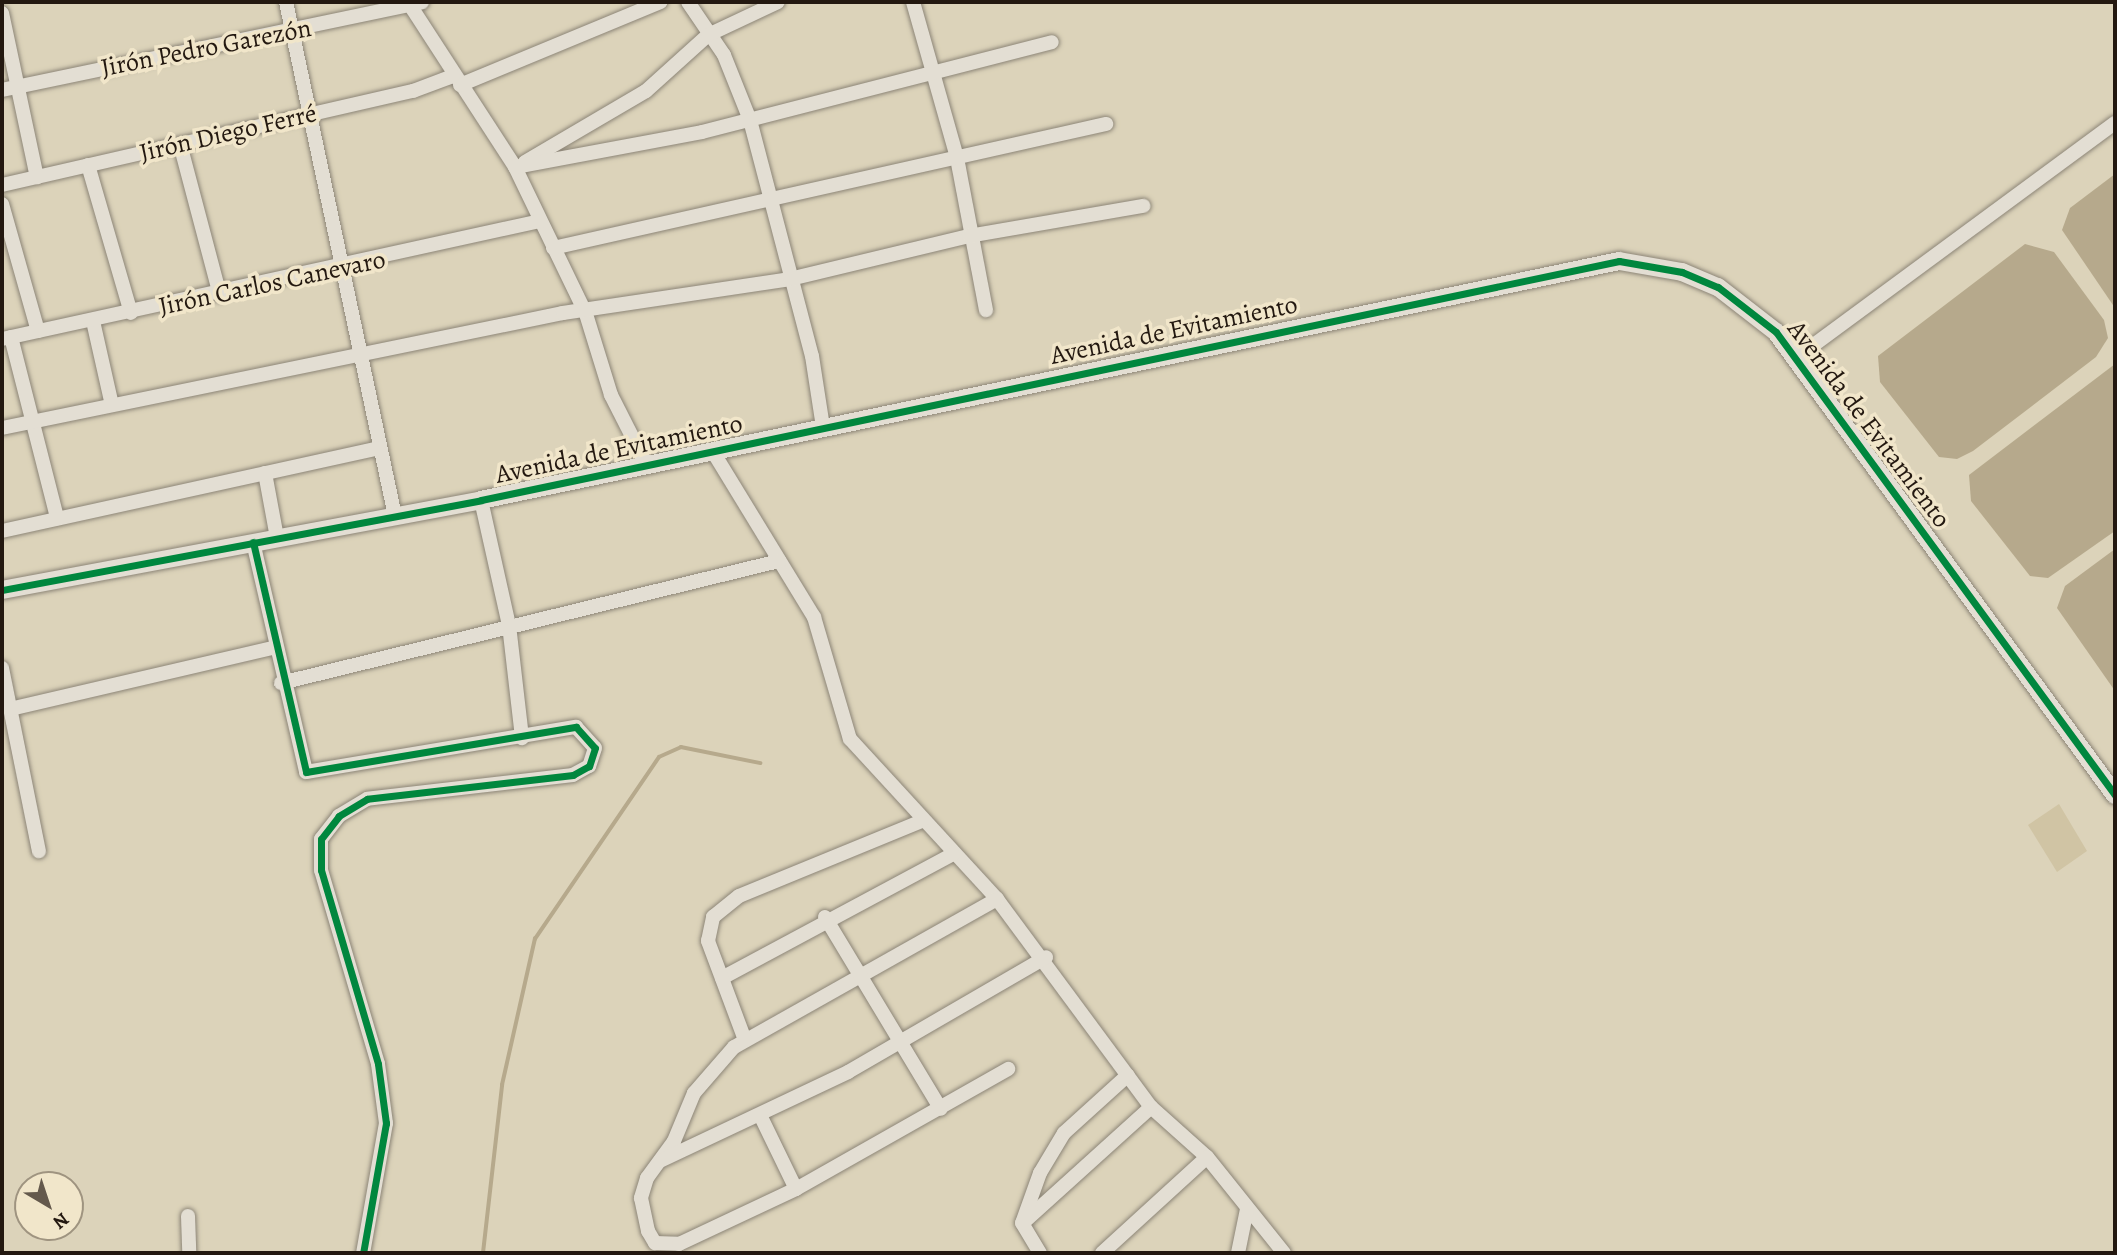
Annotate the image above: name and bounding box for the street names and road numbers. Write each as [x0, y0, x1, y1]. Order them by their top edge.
street label: Jirón Pedro Garezón [98, 12, 314, 84]
street label: Jirón Diego Ferré [137, 97, 319, 169]
street label: Jirón Carlos Canevaro [156, 244, 388, 322]
street label: Avenida de Evitamiento [1048, 289, 1300, 371]
street label: Avenida de Evitamiento [1781, 314, 1957, 534]
street label: Avenida de Evitamiento [493, 408, 745, 490]

